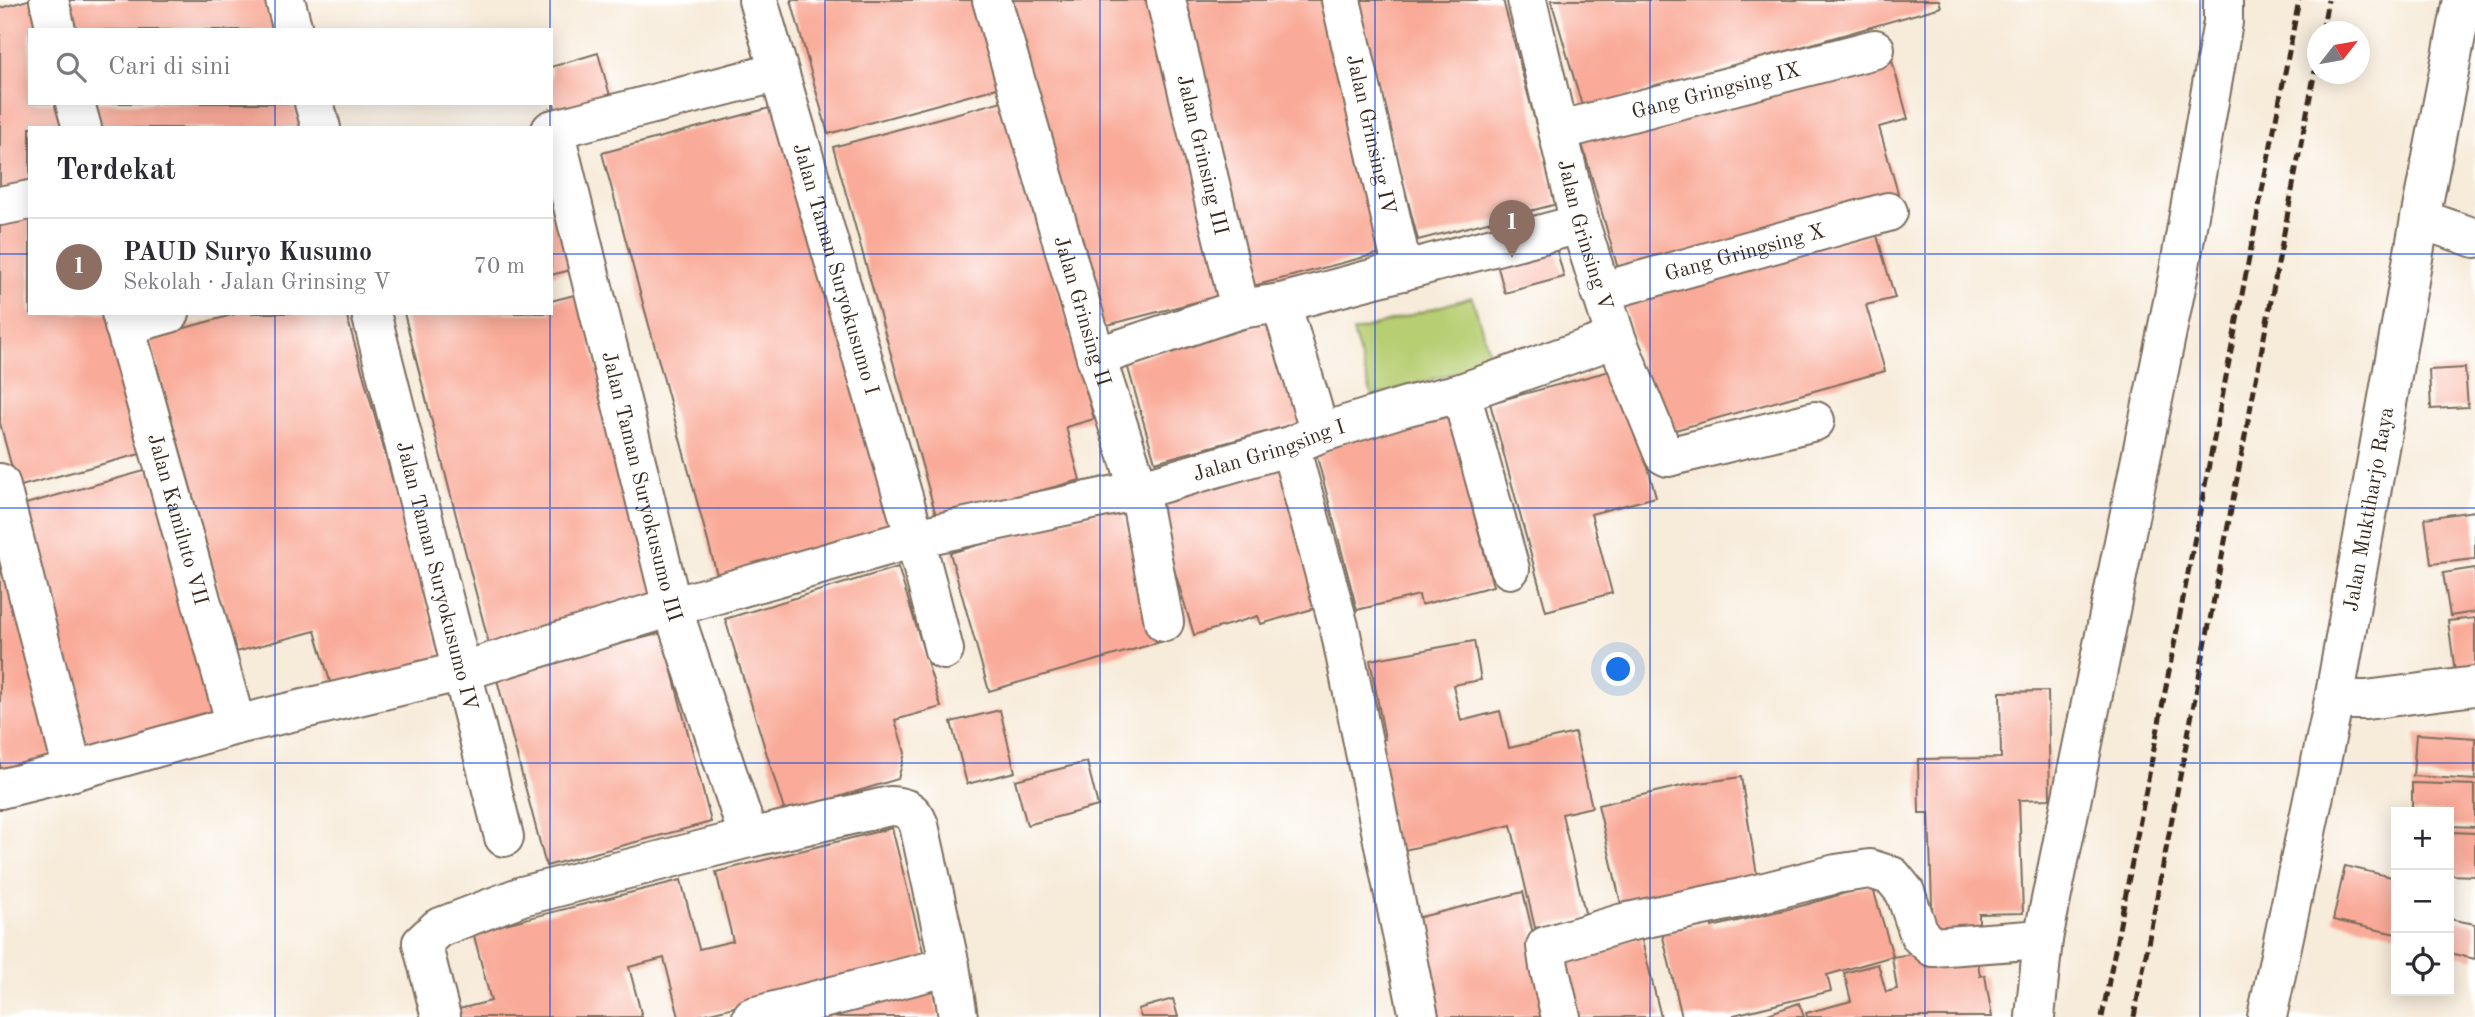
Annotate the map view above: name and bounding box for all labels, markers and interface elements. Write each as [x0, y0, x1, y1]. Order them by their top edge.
north arrow [2307, 21, 2370, 84]
search box [28, 28, 553, 105]
icon: search [52, 48, 90, 86]
street label: Jalan Grinsing IV [1342, 53, 1399, 217]
text: Cari di sini [108, 54, 230, 80]
street label: Gang Gringsing IX [1630, 60, 1803, 124]
street label: Jalan Grinsing III [1172, 73, 1231, 237]
street label: Jalan Taman Suryokusumo I [788, 141, 882, 397]
text: Terdekat [56, 156, 176, 186]
street label: Jalan Grinsing V [1553, 158, 1616, 313]
pin: 1 [1489, 200, 1535, 258]
street label: Gang Gringsing X [1662, 221, 1828, 286]
street label: Jalan Grinsing II [1049, 234, 1114, 389]
text: PAUD Suryo Kusumo [123, 240, 372, 266]
text: 1 [72, 255, 86, 278]
text: 70 m [474, 255, 525, 278]
text: Sekolah · Jalan Grinsing V [123, 271, 391, 294]
street label: Jalan Taman Suryokusumo III [597, 349, 685, 624]
street label: Jalan Muktiharjo Raya [2341, 405, 2398, 613]
street label: Jalan Gringsing I [1191, 417, 1348, 486]
street label: Jalan Kamiluto VII [143, 431, 211, 608]
street label: Jalan Taman Suryokusumo IV [392, 439, 480, 713]
your location [1601, 652, 1635, 686]
map controls [2391, 807, 2454, 996]
button: + [2391, 807, 2454, 870]
button: − [2391, 870, 2454, 933]
button: locate [2391, 933, 2454, 996]

